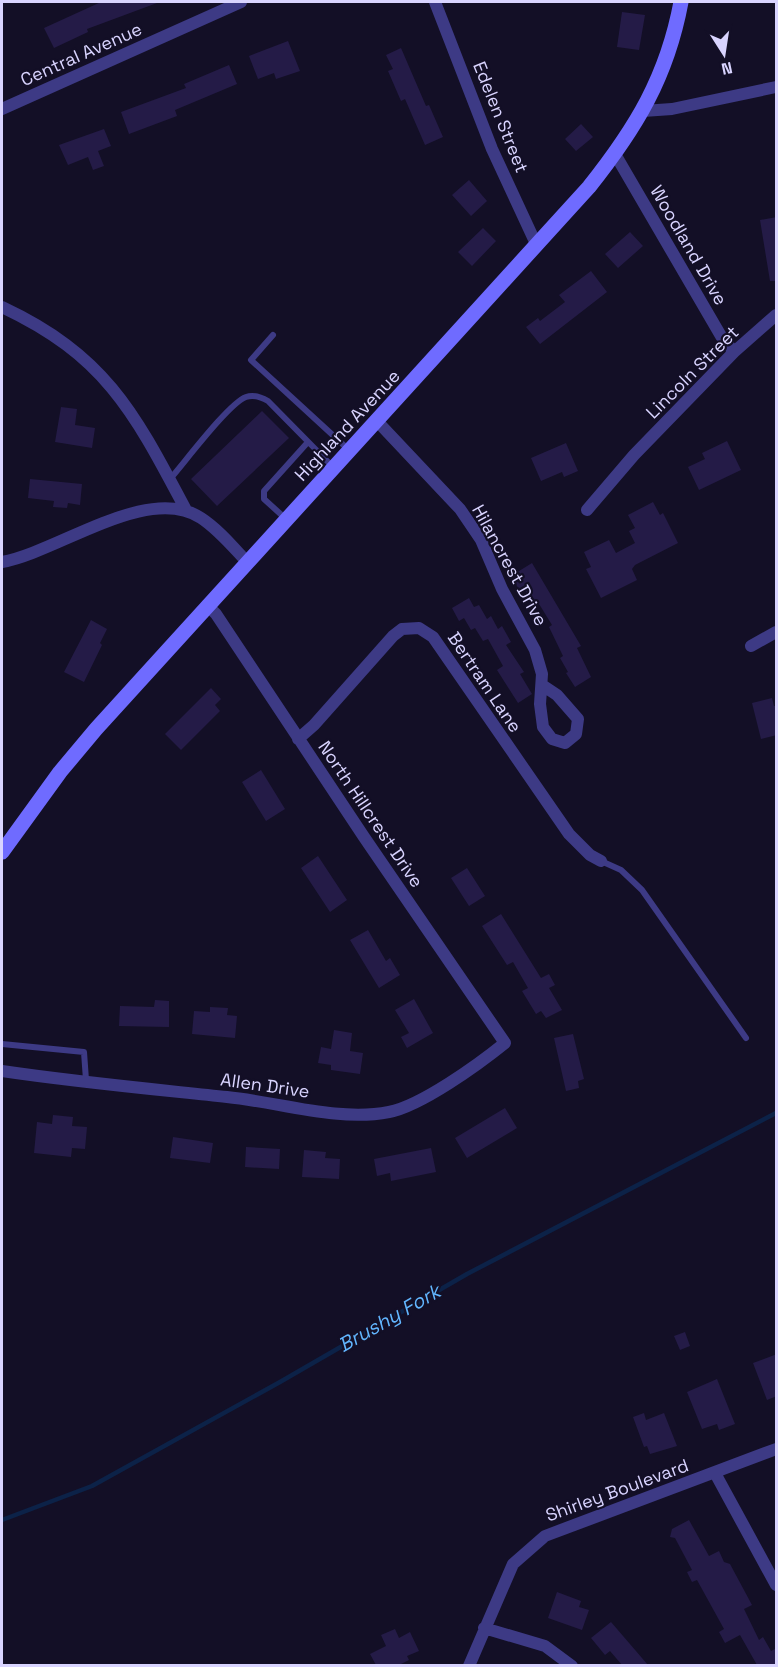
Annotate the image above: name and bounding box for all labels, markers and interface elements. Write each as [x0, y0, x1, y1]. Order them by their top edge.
street label: Central Avenue [17, 17, 145, 91]
north arrow [694, 24, 754, 84]
text: N [720, 57, 734, 80]
street label: Edelen Street [468, 58, 534, 176]
street label: Woodland Drive [645, 181, 733, 309]
street label: Lincoln Street [641, 321, 743, 423]
street label: Highland Avenue [289, 364, 405, 486]
street label: Hilancrest Drive [467, 500, 553, 630]
street label: Bertram Lane [443, 627, 527, 737]
street label: North Hillcrest Drive [313, 736, 429, 892]
street label: Allen Drive [219, 1067, 311, 1103]
water label: Brushy Fork [333, 1277, 447, 1358]
street label: Shirley Boulevard [542, 1453, 692, 1527]

